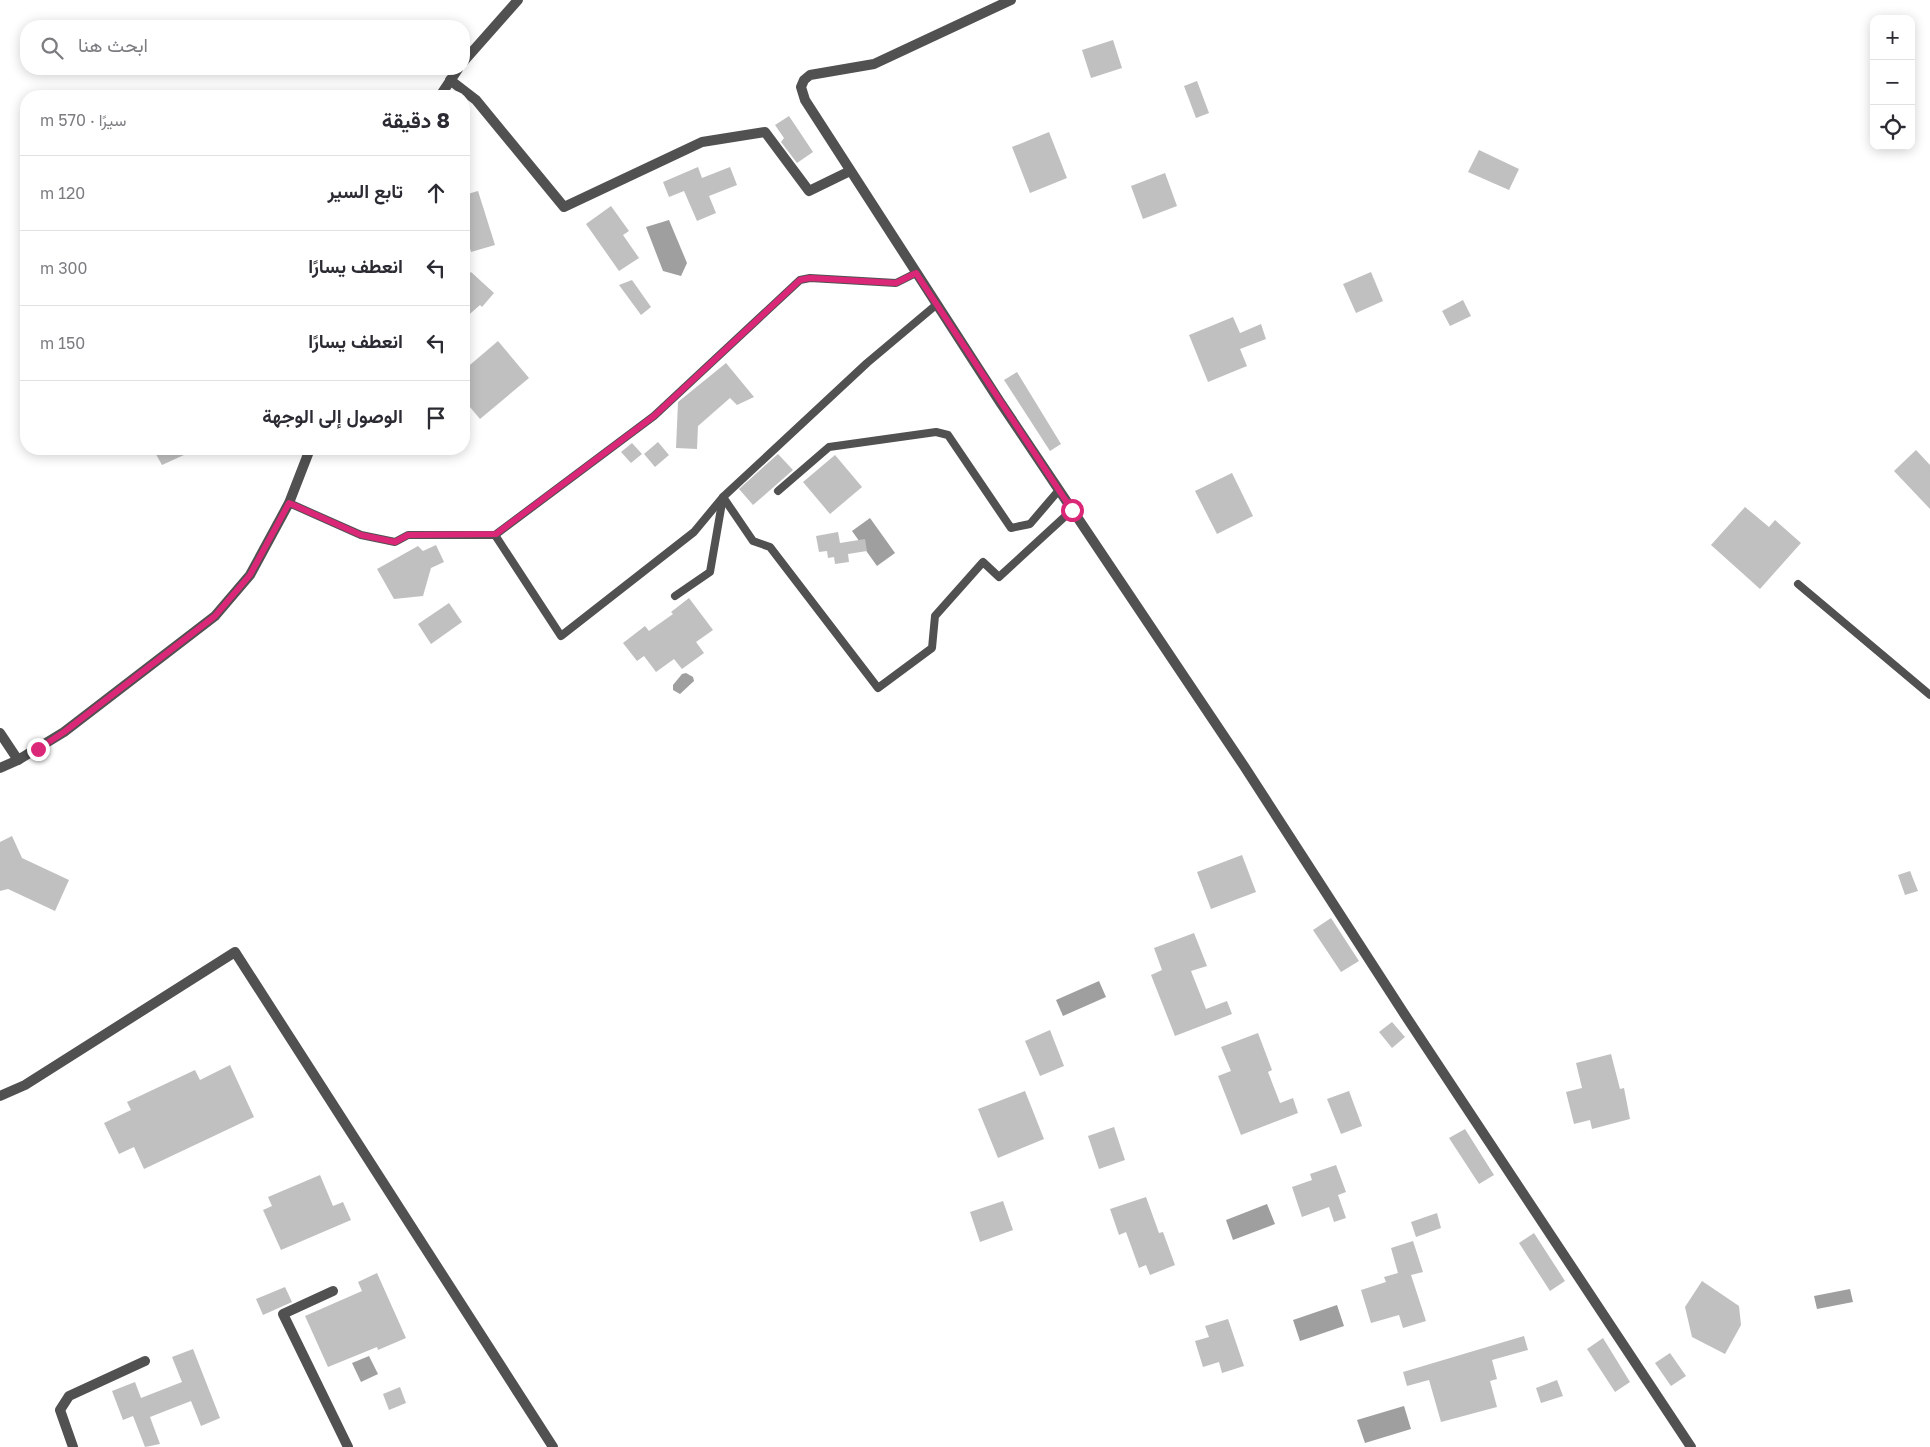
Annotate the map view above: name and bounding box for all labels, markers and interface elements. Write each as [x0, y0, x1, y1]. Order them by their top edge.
map controls [1870, 15, 1915, 150]
button: + [1870, 15, 1915, 60]
search box [20, 20, 470, 75]
text: ابحث هنا [78, 33, 148, 56]
icon: search [38, 34, 66, 62]
button: − [1870, 60, 1915, 105]
button: locate [1870, 105, 1915, 150]
text: 8 دقيقة [382, 107, 450, 133]
text: سيرًا · 570 m [40, 110, 126, 130]
text: تابع السير [327, 179, 403, 202]
icon: ahead [422, 179, 450, 207]
text: 120 m [40, 183, 85, 203]
text: انعطف يسارًا [308, 254, 403, 277]
icon: left [422, 254, 450, 282]
text: 300 m [40, 258, 87, 278]
text: انعطف يسارًا [308, 329, 403, 352]
icon: left [422, 329, 450, 357]
text: 150 m [40, 333, 85, 353]
text: الوصول إلى الوجهة [262, 404, 403, 427]
icon: arrive [422, 404, 450, 432]
route start [1061, 499, 1084, 522]
route end [27, 738, 50, 761]

